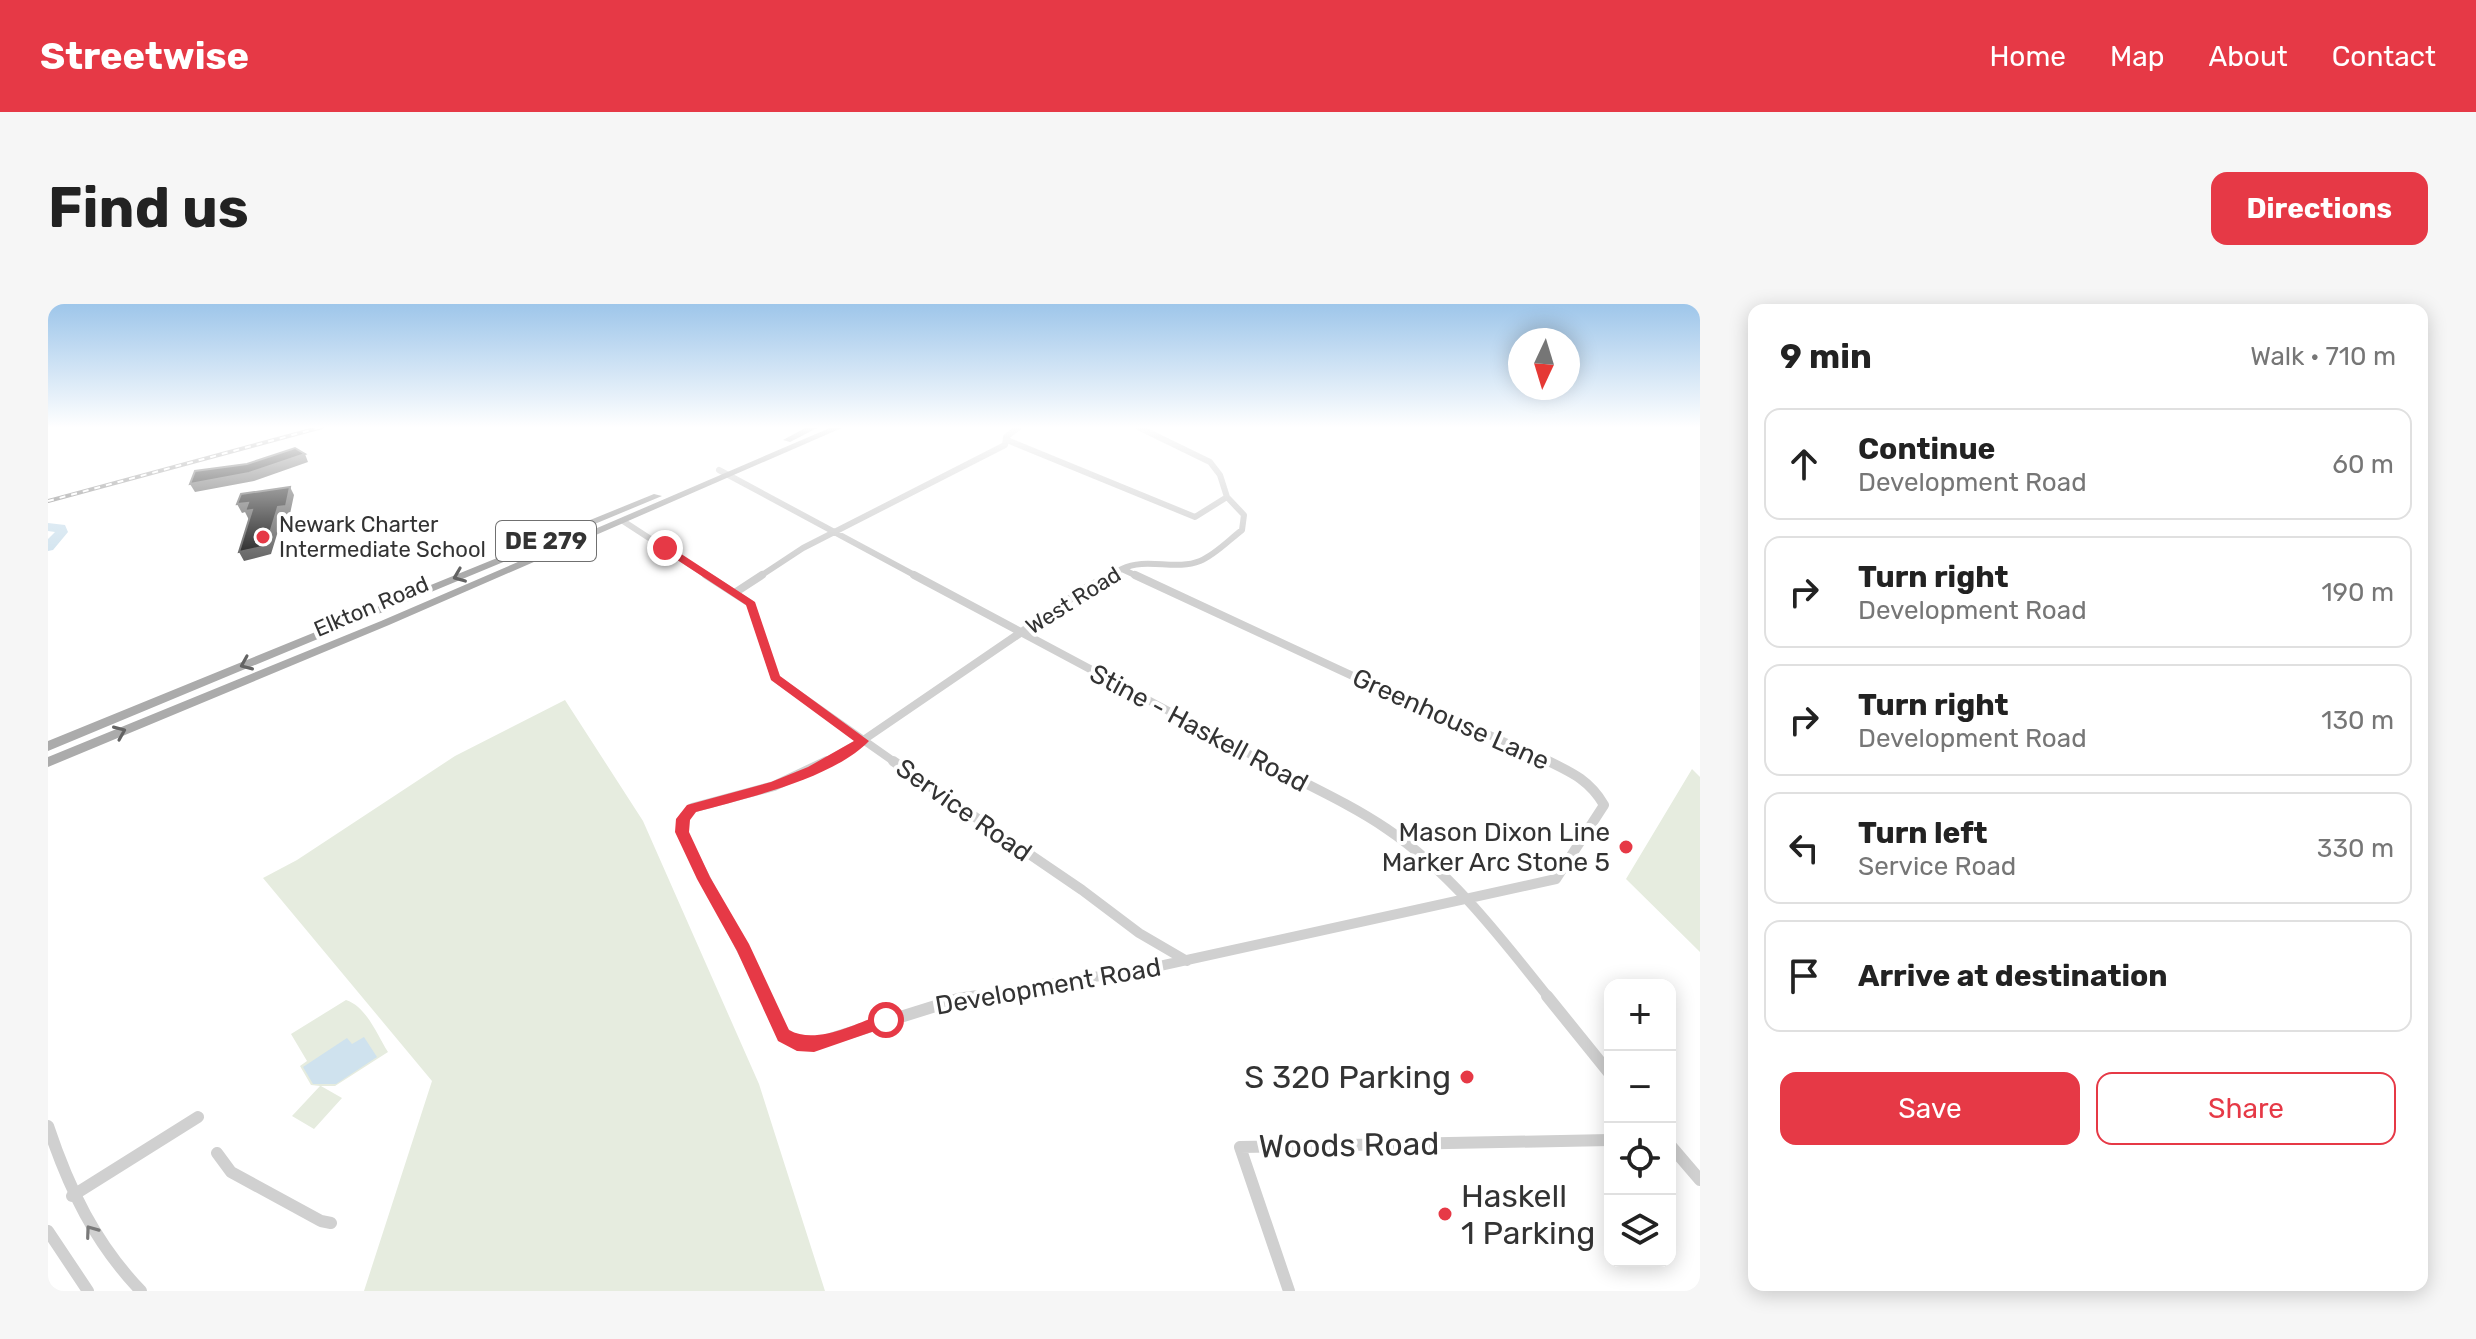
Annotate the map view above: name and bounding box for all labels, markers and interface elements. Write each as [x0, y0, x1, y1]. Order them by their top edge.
text: Streetwise [40, 33, 249, 79]
text: Home [1989, 40, 2066, 73]
text: Map [2110, 40, 2164, 73]
text: About [2208, 40, 2288, 73]
text: Contact [2332, 40, 2436, 73]
button: Directions [2211, 172, 2428, 245]
text: Find us [48, 175, 249, 241]
north arrow [1508, 328, 1580, 400]
text: 9 min [1780, 336, 1872, 377]
text: Walk · 710 m [2250, 341, 2396, 372]
text: Continue [1858, 431, 1995, 467]
icon: ahead [1782, 442, 1826, 486]
text: 60 m [2332, 449, 2394, 480]
text: Development Road [1858, 467, 2087, 498]
place label: Newark Charter Intermediate School [279, 511, 486, 563]
road number: DE 279 [496, 521, 596, 561]
marker: Newark Charter Intermediate School [254, 528, 272, 546]
route end [647, 530, 683, 566]
text: Turn right [1858, 559, 2009, 595]
street label: West Road [1021, 561, 1126, 640]
one-way arrow [453, 567, 467, 583]
street label: Elkton Road [310, 570, 433, 643]
icon: right [1782, 570, 1826, 614]
text: 190 m [2321, 577, 2394, 608]
text: Development Road [1858, 595, 2087, 626]
one-way arrow [240, 654, 254, 670]
street label: Stine - Haskell Road [1084, 658, 1313, 799]
street label: Greenhouse Lane [1348, 662, 1554, 777]
text: Turn right [1858, 687, 2009, 723]
icon: right [1782, 698, 1826, 742]
text: 130 m [2321, 705, 2394, 736]
text: Development Road [1858, 723, 2087, 754]
one-way arrow [112, 726, 126, 742]
street label: Service Road [890, 752, 1037, 868]
text: Turn left [1858, 815, 1988, 851]
place label: Mason Dixon Line Marker Arc Stone 5 [1382, 817, 1610, 878]
icon: left [1782, 826, 1826, 870]
text: 330 m [2317, 833, 2394, 864]
marker: Mason Dixon Line Marker Arc Stone 5 [1617, 838, 1635, 856]
text: Service Road [1858, 851, 2016, 882]
street label: Development Road [933, 951, 1163, 1022]
icon: arrive [1782, 954, 1826, 998]
text: Arrive at destination [1858, 958, 2168, 994]
map controls [1604, 979, 1676, 1267]
button: + [1604, 979, 1676, 1051]
route start [868, 1002, 904, 1038]
button: − [1604, 1051, 1676, 1123]
place label: S 320 Parking [1244, 1058, 1451, 1096]
marker: S 320 Parking [1458, 1068, 1476, 1086]
button: Save [1780, 1072, 2080, 1145]
button: Share [2096, 1072, 2396, 1145]
button: locate [1604, 1123, 1676, 1195]
street label: Woods Road [1258, 1124, 1440, 1166]
place label: Haskell 1 Parking [1461, 1177, 1595, 1252]
button: layers [1604, 1195, 1676, 1267]
marker: Haskell 1 Parking [1436, 1205, 1454, 1223]
one-way arrow [86, 1225, 101, 1240]

